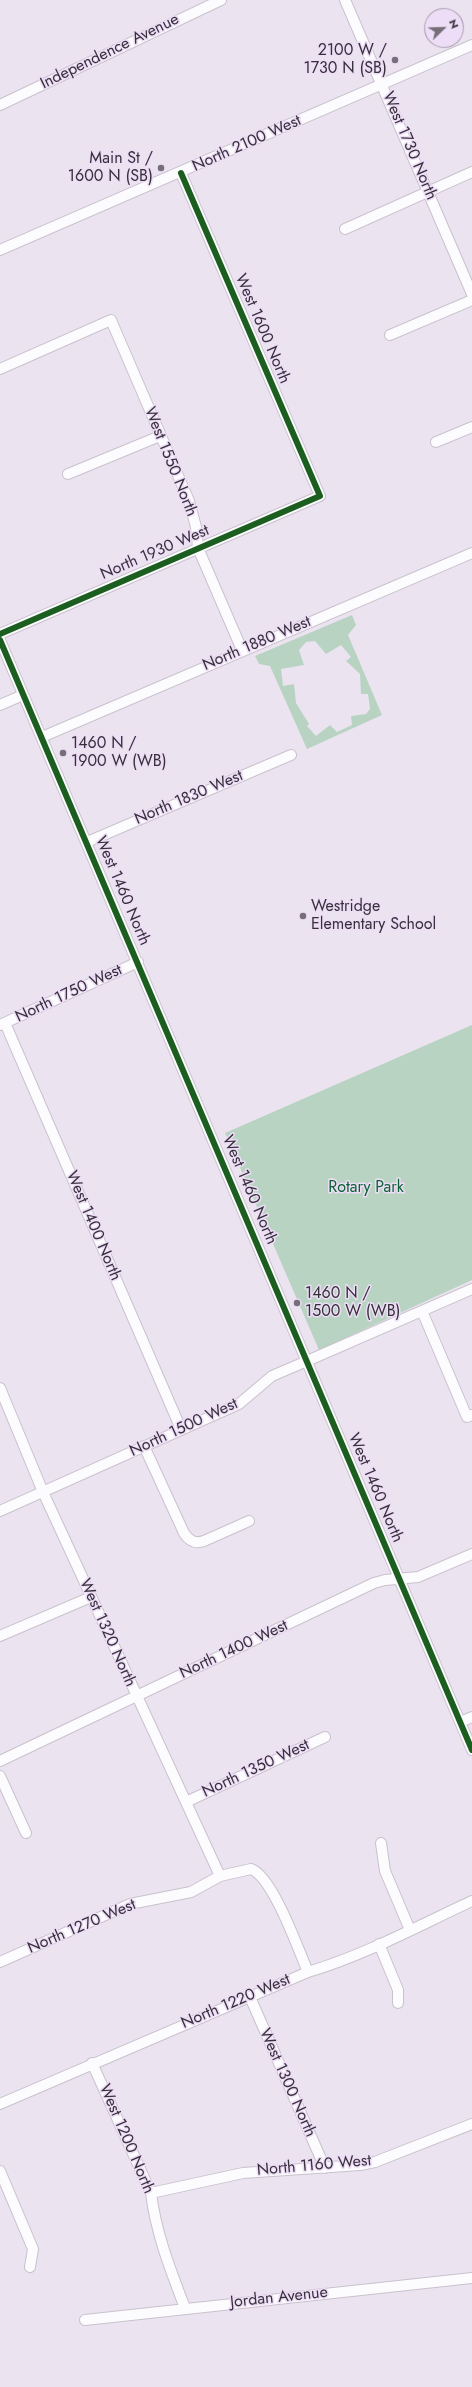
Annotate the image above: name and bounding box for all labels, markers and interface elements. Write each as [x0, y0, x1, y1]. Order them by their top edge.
north arrow [424, 8, 464, 48]
street label: Independence Avenue [38, 10, 182, 94]
text: N [445, 17, 463, 31]
place label: 2100 W / 1730 N (SB) [303, 41, 387, 79]
marker: 2100 W / 1730 N (SB) [390, 55, 400, 65]
street label: West 1730 North [378, 89, 440, 203]
street label: North 2100 West [190, 111, 304, 177]
place label: Main St / 1600 N (SB) [68, 149, 153, 187]
marker: Main St / 1600 N (SB) [156, 163, 166, 173]
street label: West 1600 North [230, 271, 294, 387]
street label: West 1550 North [139, 404, 201, 520]
street label: North 1930 West [98, 521, 212, 585]
street label: North 1880 West [200, 613, 314, 675]
place label: 1460 N / 1900 W (WB) [71, 734, 167, 772]
marker: 1460 N / 1900 W (WB) [58, 748, 68, 758]
street label: North 1830 West [132, 767, 246, 829]
street label: West 1460 North [90, 833, 154, 949]
place label: Westridge Elementary School [311, 897, 436, 935]
marker: Westridge Elementary School [298, 911, 308, 921]
street label: North 1750 West [12, 961, 126, 1027]
street label: West 1460 North [217, 1132, 281, 1248]
street label: West 1400 North [61, 1168, 125, 1284]
park label: Rotary Park [328, 1178, 404, 1198]
place label: 1460 N / 1500 W (WB) [305, 1284, 401, 1322]
marker: 1460 N / 1500 W (WB) [292, 1298, 302, 1308]
street label: North 1500 West [127, 1395, 241, 1461]
street label: West 1460 North [343, 1430, 407, 1546]
street label: West 1320 North [75, 1576, 139, 1690]
street label: North 1400 West [177, 1617, 291, 1683]
street label: North 1350 West [199, 1736, 313, 1802]
street label: North 1270 West [25, 1896, 139, 1958]
street label: North 1220 West [179, 1970, 293, 2034]
street label: West 1300 North [254, 2026, 320, 2140]
street label: West 1200 North [94, 2081, 158, 2197]
street label: North 1160 West [256, 2151, 372, 2181]
street label: Jordan Avenue [229, 2283, 329, 2313]

